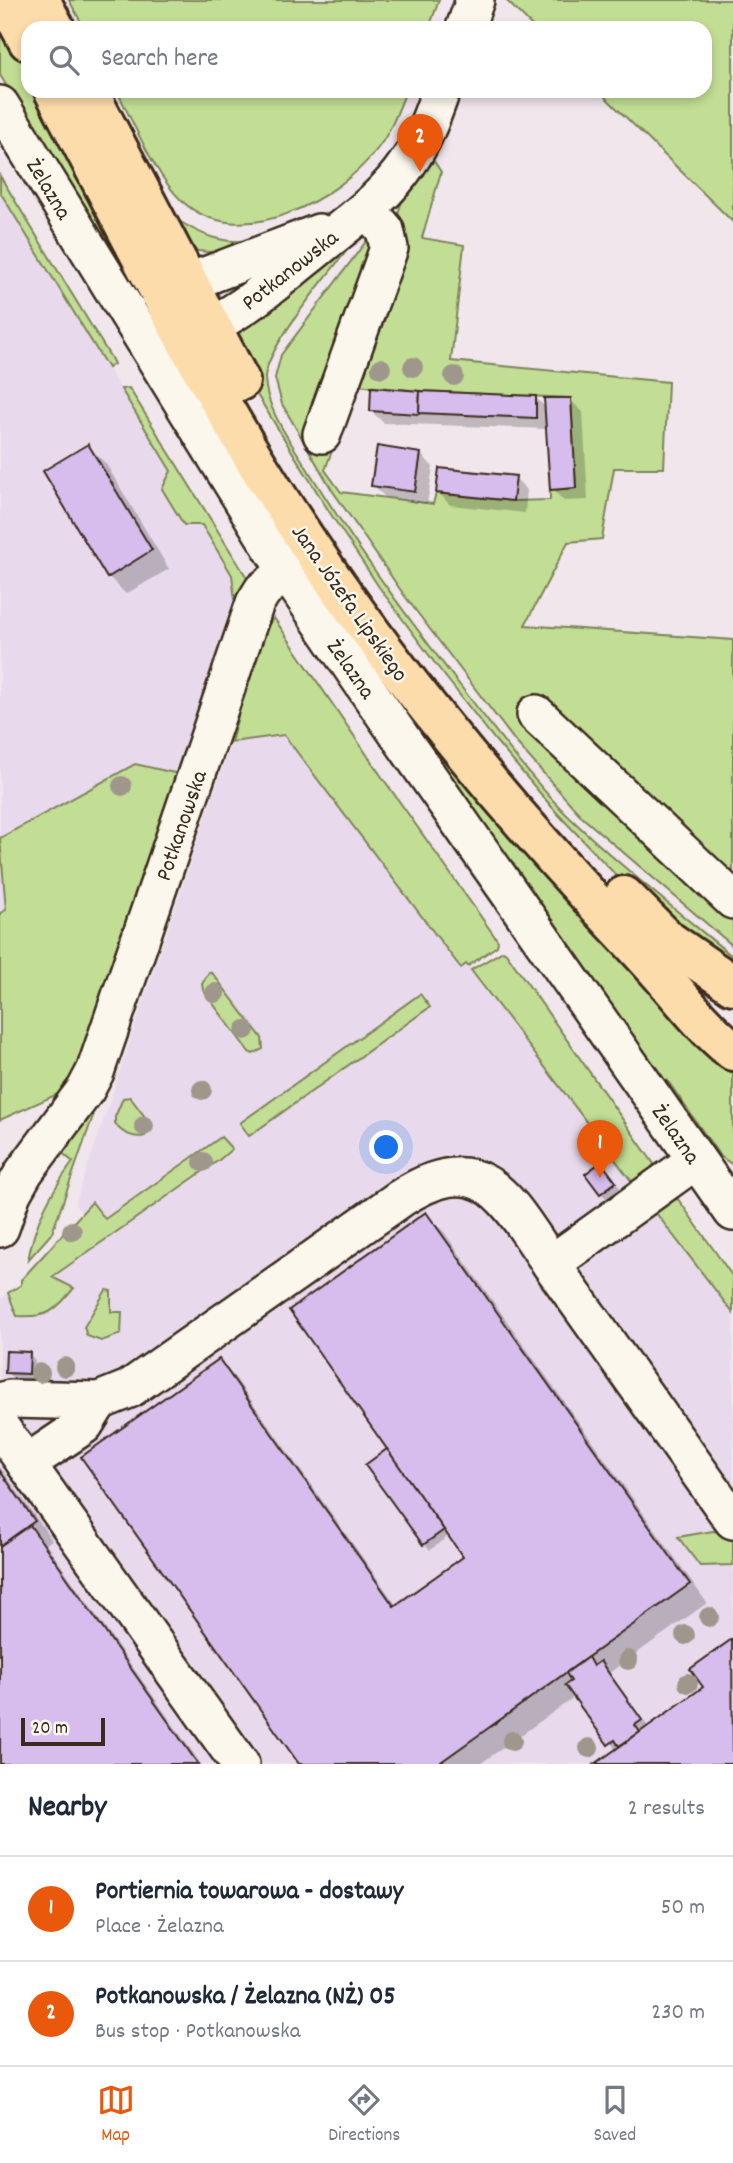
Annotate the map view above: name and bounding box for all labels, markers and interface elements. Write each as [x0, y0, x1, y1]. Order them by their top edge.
search box [21, 21, 712, 98]
icon: search [45, 41, 83, 79]
text: Search here [101, 41, 219, 78]
pin: 2 [397, 114, 443, 172]
street label: Żelazna [16, 153, 79, 228]
street label: Potkanowska [236, 223, 348, 320]
street label: Jana Józefa Lipskiego [281, 519, 415, 689]
street label: Żelazna [316, 633, 383, 708]
street label: Potkanowska [149, 765, 218, 886]
street label: Żelazna [641, 1098, 708, 1173]
pin: 1 [577, 1120, 623, 1178]
your location [369, 1130, 403, 1164]
scale bar [21, 1715, 105, 1747]
text: 20 m [32, 1716, 68, 1743]
text: Nearby [28, 1788, 106, 1831]
text: 2 results [628, 1793, 705, 1826]
text: Portiernia towarowa - dostawy [95, 1874, 403, 1911]
text: 1 [48, 1892, 54, 1925]
text: 50 m [661, 1892, 705, 1925]
text: Place · Żelazna [95, 1911, 224, 1944]
text: Potkanowska / Żelazna (NŻ) 05 [95, 1979, 395, 2016]
text: 2 [46, 1997, 56, 2030]
text: 230 m [651, 1997, 705, 2030]
text: Bus stop · Potkanowska [95, 2016, 301, 2049]
tab: Map [97, 2081, 135, 2150]
tab: Directions [328, 2081, 400, 2150]
tab: Saved [594, 2081, 636, 2150]

